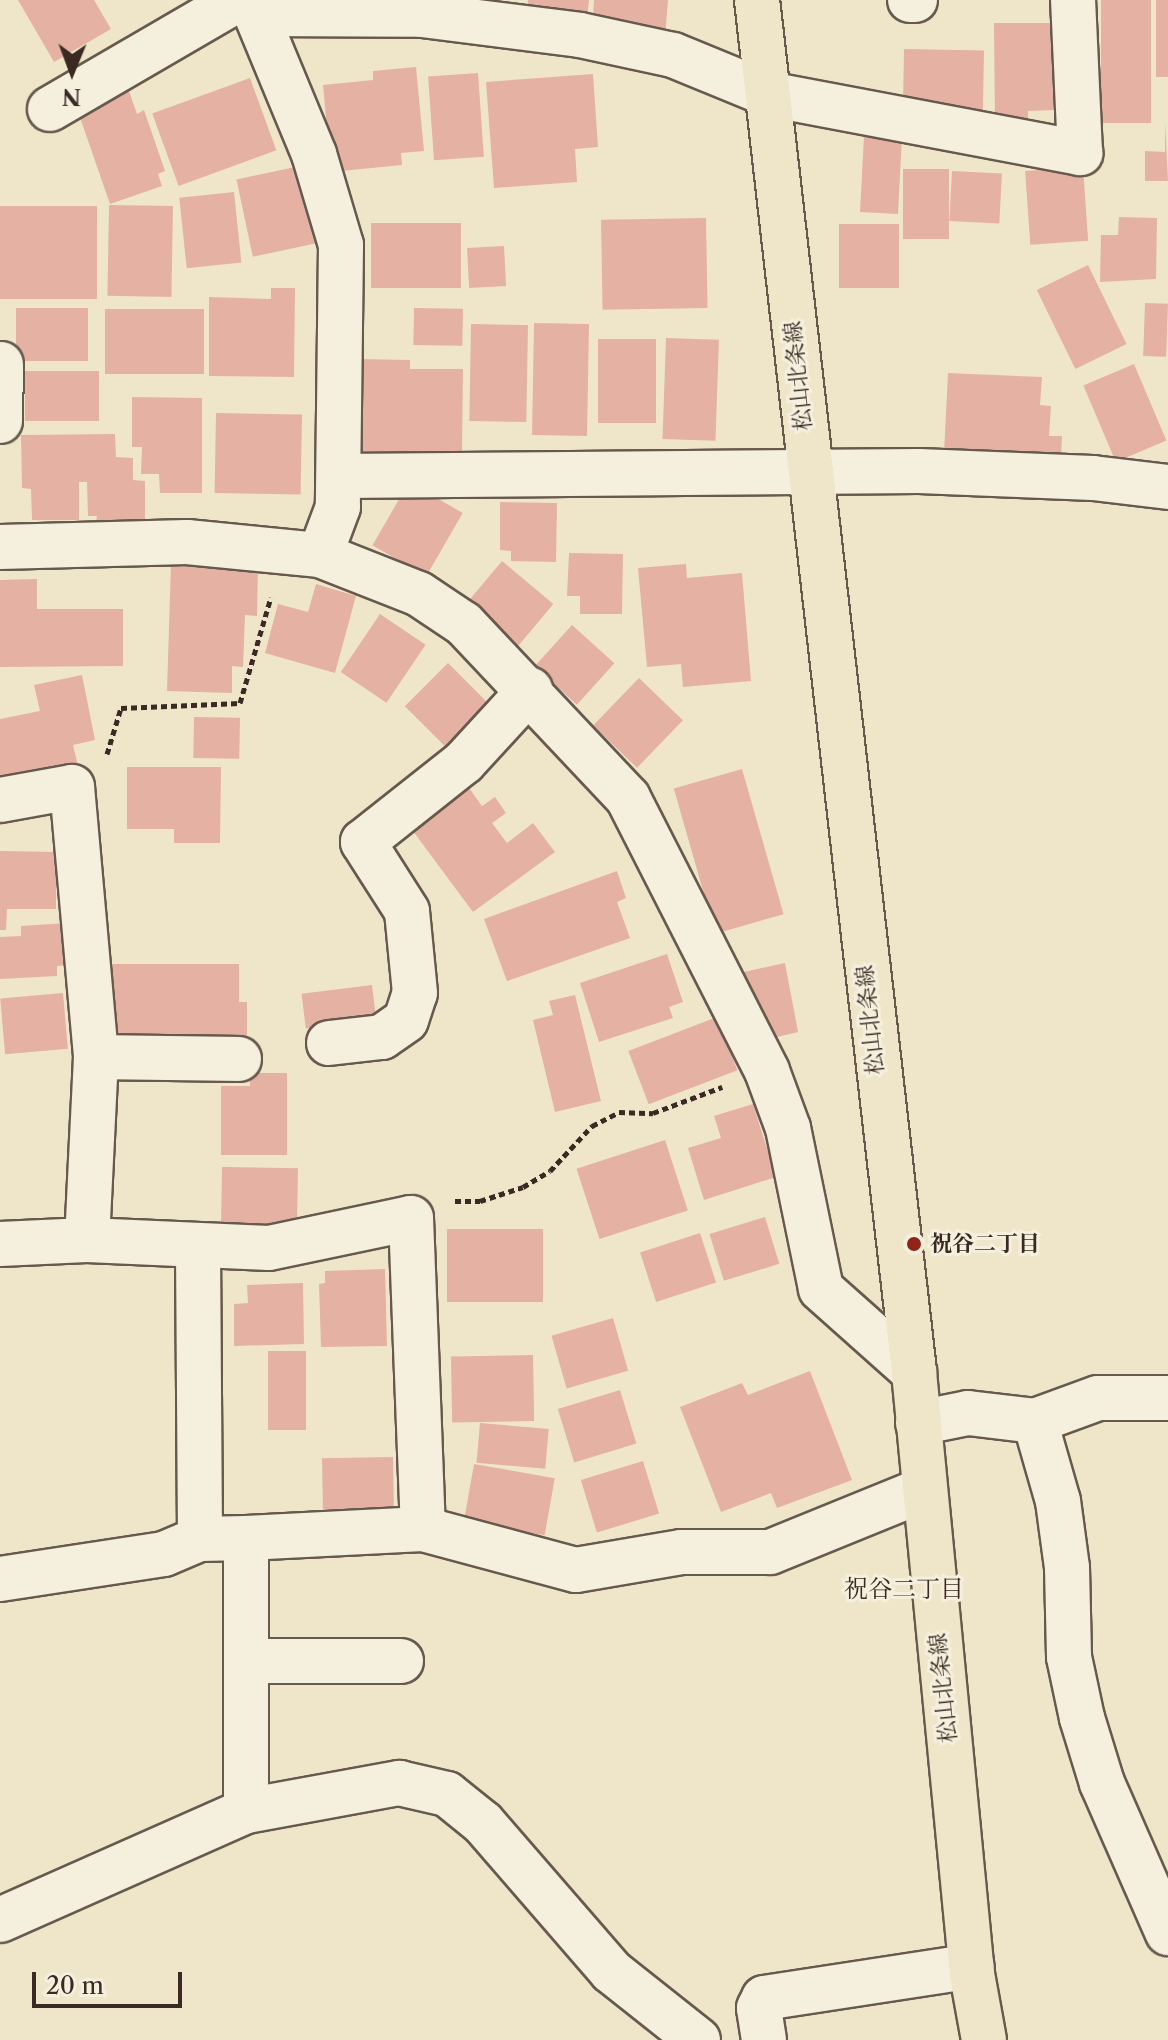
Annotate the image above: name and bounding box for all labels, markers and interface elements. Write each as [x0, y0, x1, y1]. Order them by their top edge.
north arrow [32, 32, 112, 112]
text: N [62, 83, 81, 110]
street label: 松山北条線 [779, 320, 817, 432]
street label: 松山北条線 [851, 964, 889, 1076]
place label: 祝谷二丁目 [930, 1231, 1040, 1257]
marker: 祝谷二丁目 [905, 1235, 923, 1253]
district label: 祝谷二丁目 [844, 1575, 964, 1603]
street label: 松山北条線 [924, 1632, 962, 1744]
scale bar [36, 1956, 186, 2006]
text: 20 m [46, 1971, 104, 2000]

